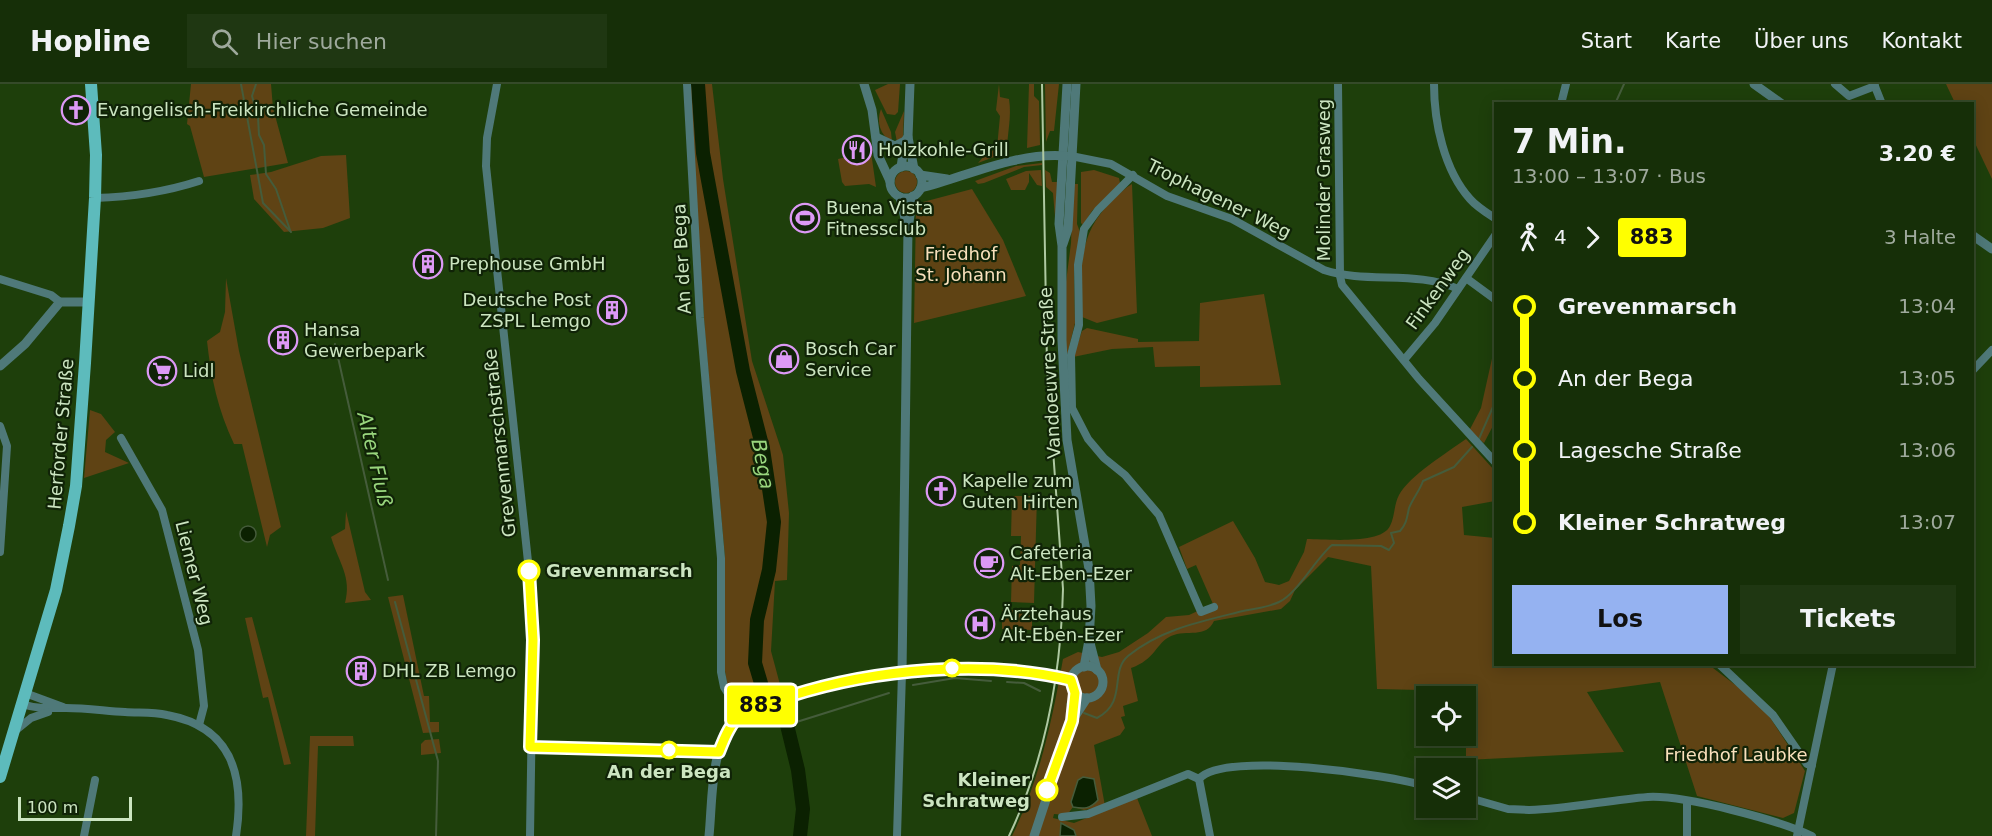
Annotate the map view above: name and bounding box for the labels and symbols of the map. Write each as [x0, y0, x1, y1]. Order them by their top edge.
church icon: Evangelisch-Freikirchliche Gemeinde [60, 94, 92, 126]
place label: Evangelisch-Freikirchliche Gemeinde [97, 99, 428, 120]
street label: Molinder Grasweg [1313, 99, 1334, 261]
restaurant icon: Holzkohle-Grill [841, 134, 873, 166]
place label: Holzkohle-Grill [878, 139, 1009, 160]
street label: Trophagener Weg [1143, 154, 1295, 243]
place label: Buena Vista Fitnessclub [826, 197, 933, 239]
sports icon: Buena Vista Fitnessclub [789, 202, 821, 234]
street label: An der Bega [668, 203, 695, 315]
park label: Friedhof St. Johann [915, 243, 1007, 285]
street label: Finkenweg [1401, 244, 1474, 333]
building icon: Prephouse GmbH [412, 248, 444, 280]
place label: Prephouse GmbH [449, 253, 606, 274]
street label: Vandoeuvre Straße [1035, 287, 1064, 459]
place label: Deutsche Post ZSPL Lemgo [462, 289, 591, 331]
building icon: Deutsche Post ZSPL Lemgo [596, 294, 628, 326]
place label: Hansa Gewerbepark [304, 319, 426, 361]
building icon: Hansa Gewerbepark [267, 324, 299, 356]
place label: Bosch Car Service [805, 338, 896, 380]
shop icon: Bosch Car Service [768, 343, 800, 375]
street label: Grevenmarschstraße [479, 348, 520, 538]
supermarket icon: Lidl [146, 355, 178, 387]
street label: Herforder Straße [43, 358, 78, 510]
place label: Lidl [183, 360, 214, 381]
water label: Alter Fluß [352, 407, 398, 509]
water label: Bega [746, 437, 780, 491]
place label: Kapelle zum Guten Hirten [962, 470, 1078, 512]
church icon: Kapelle zum Guten Hirten [925, 475, 957, 507]
street label: Liemer Weg [171, 518, 218, 627]
place label: Cafeteria Alt-Eben-Ezer [1010, 542, 1133, 584]
cafe icon: Cafeteria Alt-Eben-Ezer [973, 547, 1005, 579]
marker: Grevenmarsch [518, 560, 540, 582]
place label: Grevenmarsch [546, 560, 693, 581]
place label: Ärztehaus Alt-Eben-Ezer [1001, 603, 1124, 645]
hospital icon: Ärztehaus Alt-Eben-Ezer [964, 608, 996, 640]
building icon: DHL ZB Lemgo [345, 655, 377, 687]
unlabelled marker [943, 659, 961, 677]
place label: DHL ZB Lemgo [382, 660, 516, 681]
line badge: 883 [726, 686, 795, 724]
marker: An der Bega [660, 741, 678, 759]
park label: Friedhof Laubke [1664, 744, 1808, 765]
place label: An der Bega [607, 761, 731, 782]
place label: Kleiner Schratweg [922, 769, 1030, 811]
marker: Kleiner Schratweg [1036, 779, 1058, 801]
scale bar [18, 794, 132, 822]

